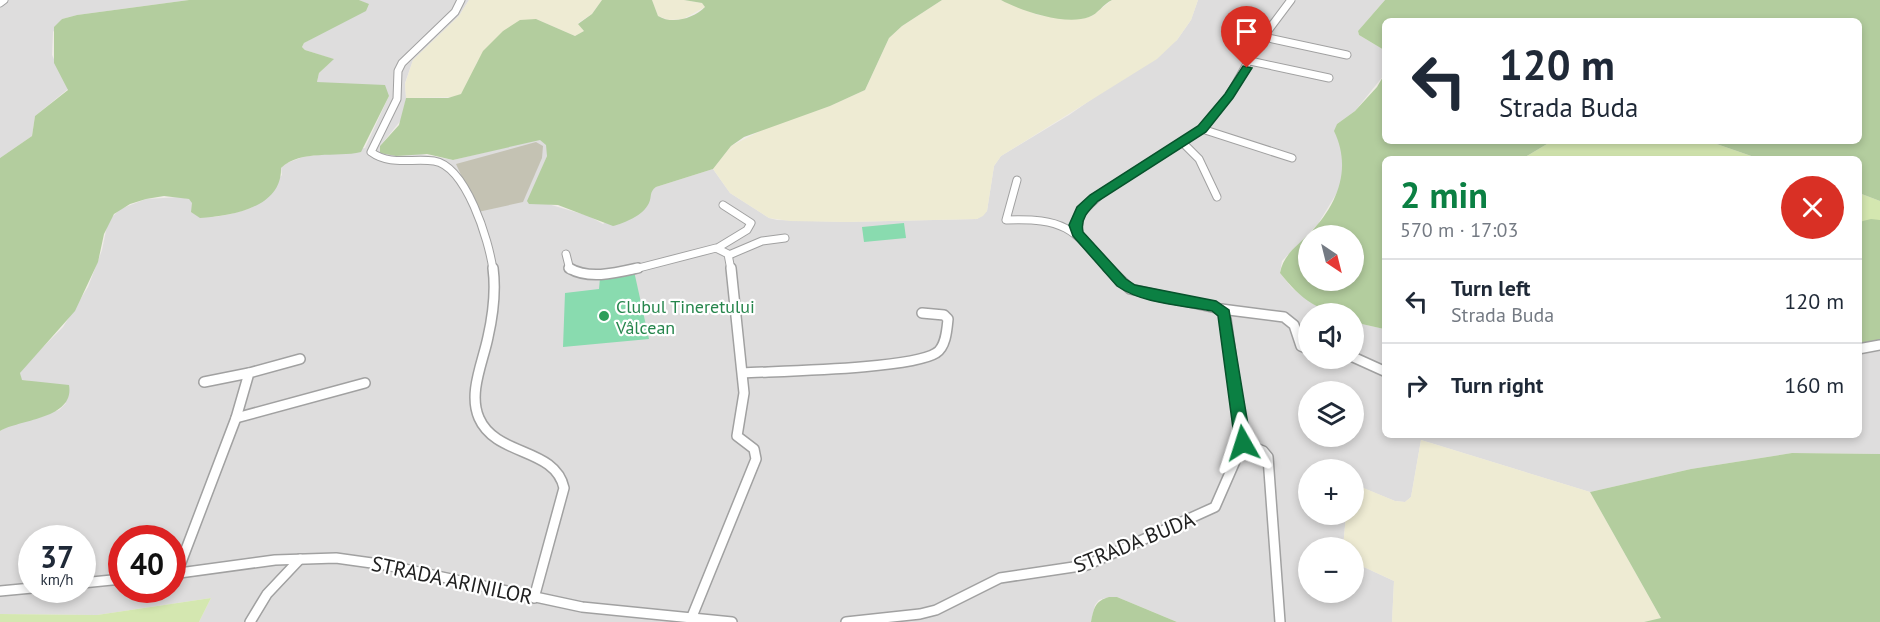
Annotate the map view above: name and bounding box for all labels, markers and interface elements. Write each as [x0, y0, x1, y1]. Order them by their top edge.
pin [1221, 6, 1272, 68]
icon: arrive [1230, 15, 1263, 48]
text: 120 m [1499, 37, 1615, 92]
icon: left [1400, 42, 1478, 120]
text: Strada Buda [1499, 90, 1638, 124]
text: 2 min [1400, 171, 1488, 218]
button: close [1781, 176, 1844, 239]
text: 570 m · 17:03 [1400, 217, 1518, 243]
north arrow [1298, 225, 1364, 291]
map controls [1298, 225, 1364, 603]
text: Turn left [1451, 274, 1531, 302]
icon: left [1400, 285, 1433, 318]
text: 120 m [1784, 287, 1844, 315]
place label: Clubul Tineretului Vâlcean [615, 295, 755, 339]
text: Strada Buda [1451, 302, 1554, 328]
button: sound [1298, 303, 1364, 369]
marker: Clubul Tineretului Vâlcean [597, 309, 611, 323]
icon: right [1400, 369, 1433, 402]
text: Turn right [1451, 371, 1543, 399]
text: 160 m [1784, 371, 1844, 399]
button: layers [1298, 381, 1364, 447]
position arrow [1211, 411, 1275, 475]
button: + [1298, 459, 1364, 525]
street label: STRADA BUDA [1069, 505, 1199, 579]
speed limit sign: 40 [108, 525, 186, 603]
text: 37 [40, 537, 74, 576]
button: − [1298, 537, 1364, 603]
street label: STRADA ARINILOR [369, 550, 535, 610]
text: km/h [41, 570, 73, 589]

